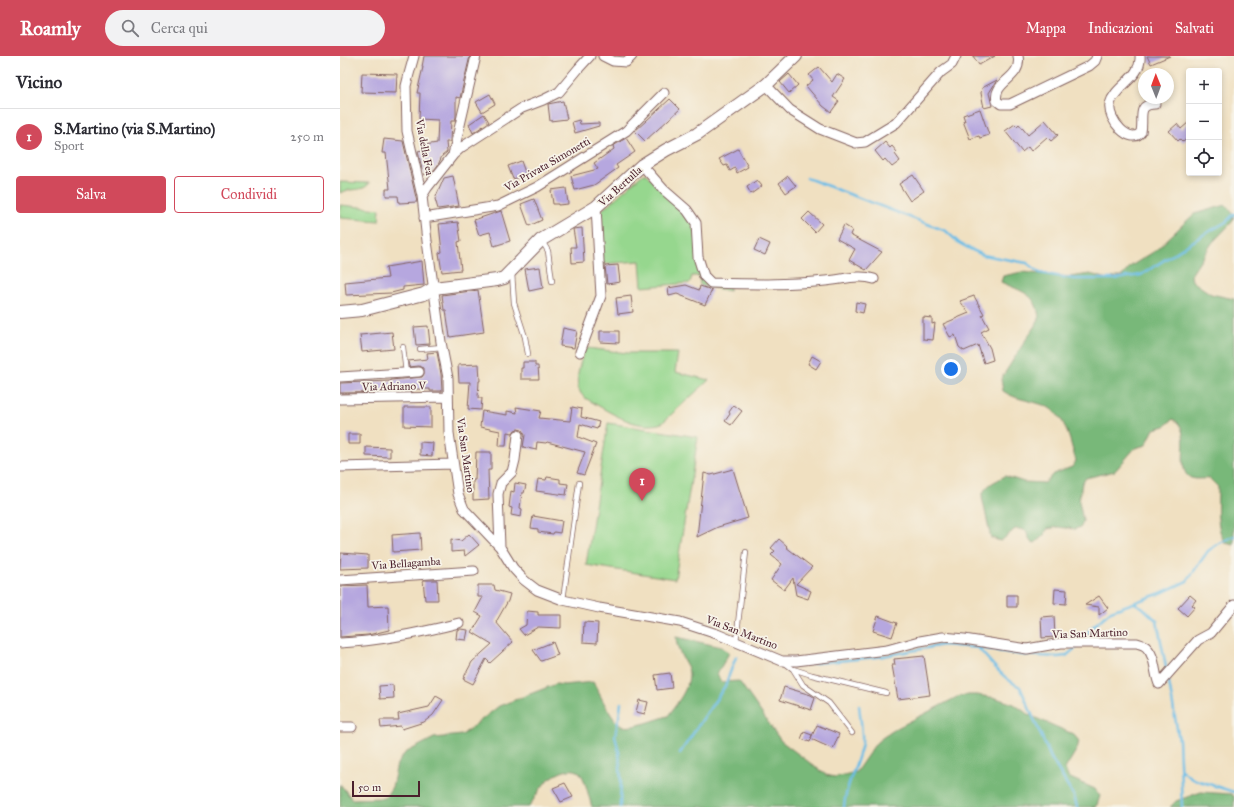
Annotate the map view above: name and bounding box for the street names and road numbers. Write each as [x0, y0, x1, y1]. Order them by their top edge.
street label: Via della Fea [413, 117, 436, 177]
street label: Via Privata Simonetti [501, 134, 593, 195]
street label: Via Bertulla [595, 163, 645, 210]
street label: Via Adriano V [361, 379, 427, 394]
street label: Via San Martino [454, 416, 477, 494]
street label: Via Bellagamba [370, 555, 441, 572]
street label: Via San Martino [703, 612, 780, 652]
street label: Via San Martino [1051, 626, 1128, 641]

